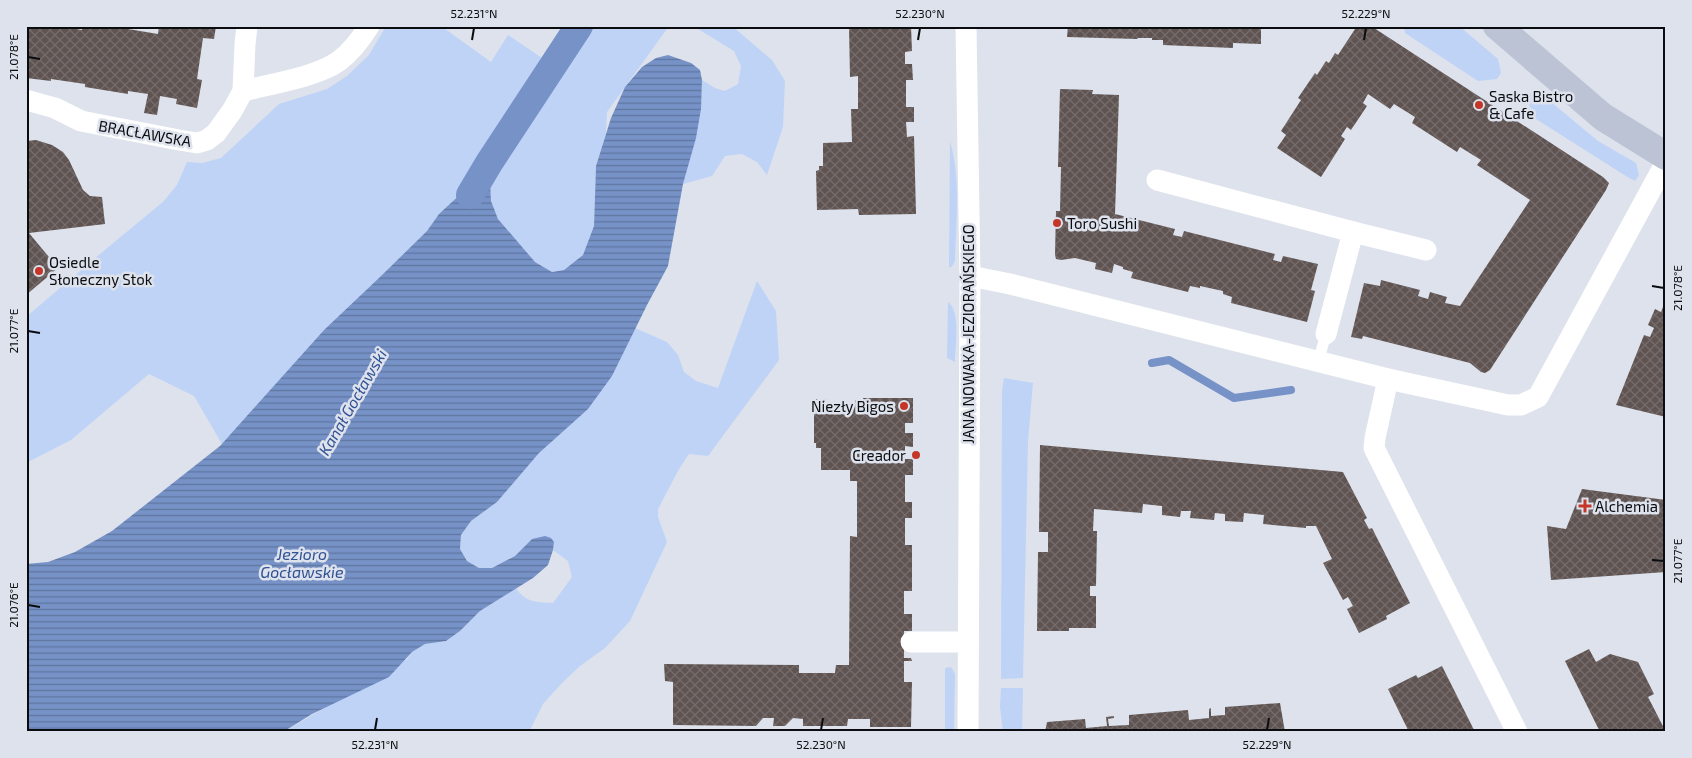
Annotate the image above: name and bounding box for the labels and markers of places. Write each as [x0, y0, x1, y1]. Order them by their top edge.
place label: Saska Bistro & Cafe [1489, 87, 1573, 122]
marker: Saska Bistro & Cafe [1473, 99, 1485, 111]
place label: Toro Sushi [1067, 214, 1137, 232]
marker: Toro Sushi [1051, 217, 1063, 229]
place label: Osiedle Słoneczny Stok [49, 253, 153, 288]
marker: Osiedle Słoneczny Stok [33, 265, 45, 277]
place label: Niezły Bigos [811, 397, 894, 415]
marker: Niezły Bigos [898, 400, 910, 412]
place label: Creador [852, 446, 906, 464]
marker: Creador [910, 449, 922, 461]
place label: Alchemia [1595, 497, 1658, 515]
marker: Alchemia [1579, 500, 1591, 512]

